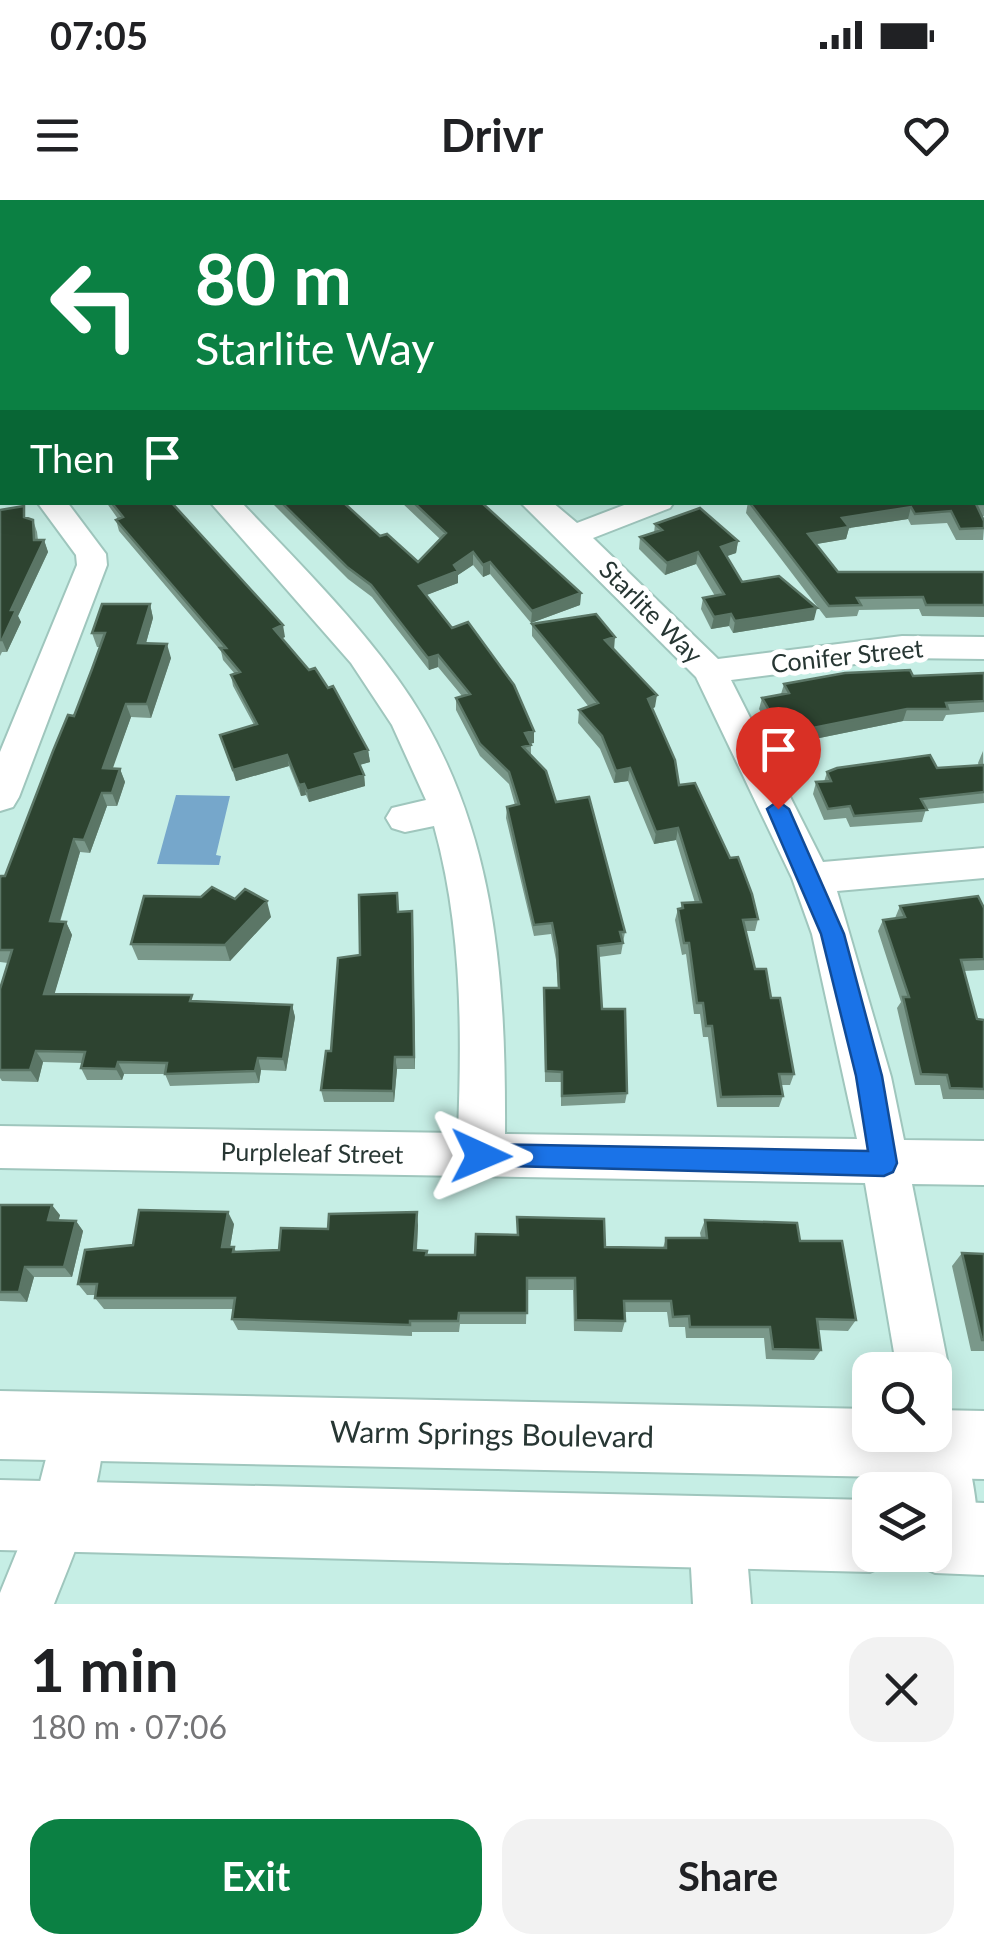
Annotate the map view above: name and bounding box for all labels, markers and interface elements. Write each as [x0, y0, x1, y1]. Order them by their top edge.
text: 07:05 [50, 12, 148, 58]
icon: menu [30, 108, 85, 163]
text: Drivr [441, 108, 543, 162]
icon: heart [899, 108, 954, 163]
text: 80 m [195, 236, 352, 320]
icon: left [30, 240, 160, 370]
text: Starlite Way [195, 321, 434, 375]
icon: arrive [135, 430, 190, 485]
text: Then [30, 435, 115, 481]
street label: Starlite Way [594, 554, 709, 669]
street label: Conifer Street [769, 632, 925, 678]
pin [736, 707, 821, 810]
icon: arrive [751, 722, 806, 777]
position arrow [429, 1104, 533, 1208]
street label: Purpleleaf Street [220, 1135, 404, 1169]
map controls [852, 1352, 952, 1572]
button: search [852, 1352, 952, 1452]
street label: Warm Springs Boulevard [330, 1412, 654, 1454]
button: layers [852, 1472, 952, 1572]
text: 1 min [30, 1633, 179, 1705]
button: close [849, 1637, 954, 1742]
text: 180 m · 07:06 [30, 1707, 227, 1746]
button: Exit [30, 1819, 482, 1934]
button: Share [502, 1819, 954, 1934]

